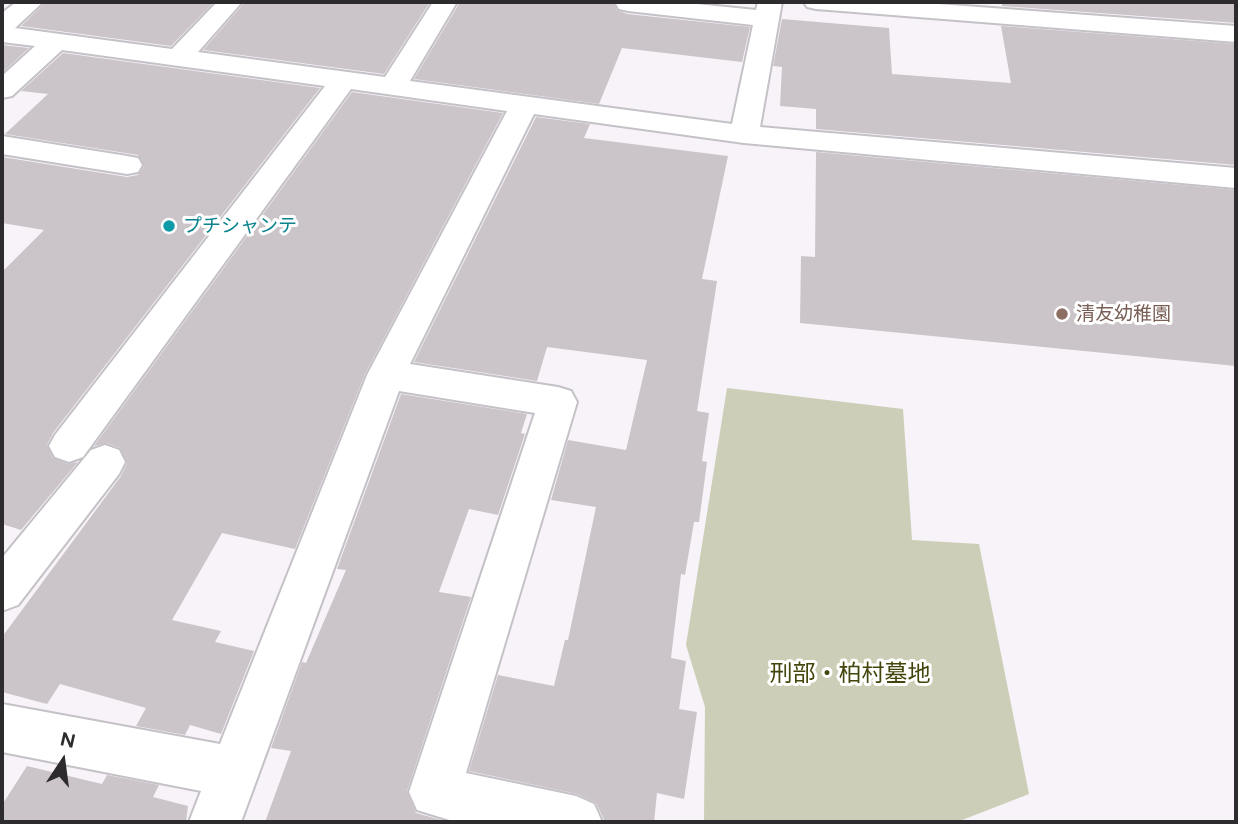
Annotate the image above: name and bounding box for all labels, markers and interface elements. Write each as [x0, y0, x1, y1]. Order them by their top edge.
place label: プチシャンテ [183, 215, 297, 237]
marker: プチシャンテ [161, 218, 177, 234]
place label: 清友幼稚園 [1076, 303, 1171, 325]
marker: 清友幼稚園 [1054, 306, 1070, 322]
park label: 刑部・柏村墓地 [770, 660, 930, 688]
north arrow [28, 726, 98, 796]
text: N [58, 727, 78, 753]

